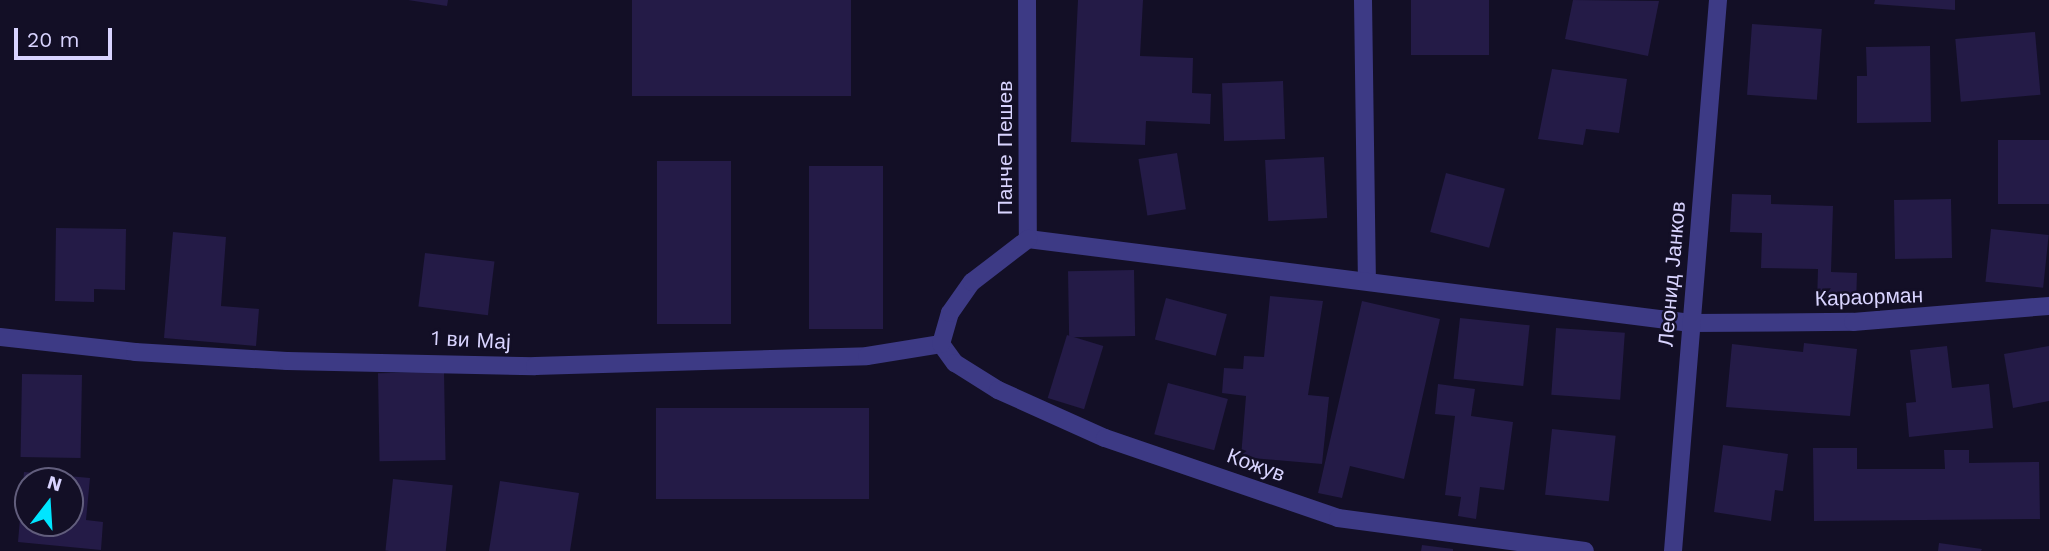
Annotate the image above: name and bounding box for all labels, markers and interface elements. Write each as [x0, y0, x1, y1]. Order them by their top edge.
scale bar [18, 14, 116, 58]
text: 20 m [27, 27, 79, 52]
street label: Панче Пешев [992, 81, 1018, 215]
street label: Леонид Јанков [1653, 200, 1691, 348]
street label: Караорман [1814, 283, 1924, 311]
street label: 1 ви Мај [431, 325, 511, 355]
street label: Кожув [1224, 443, 1288, 487]
north arrow [14, 467, 84, 537]
text: N [45, 470, 65, 496]

